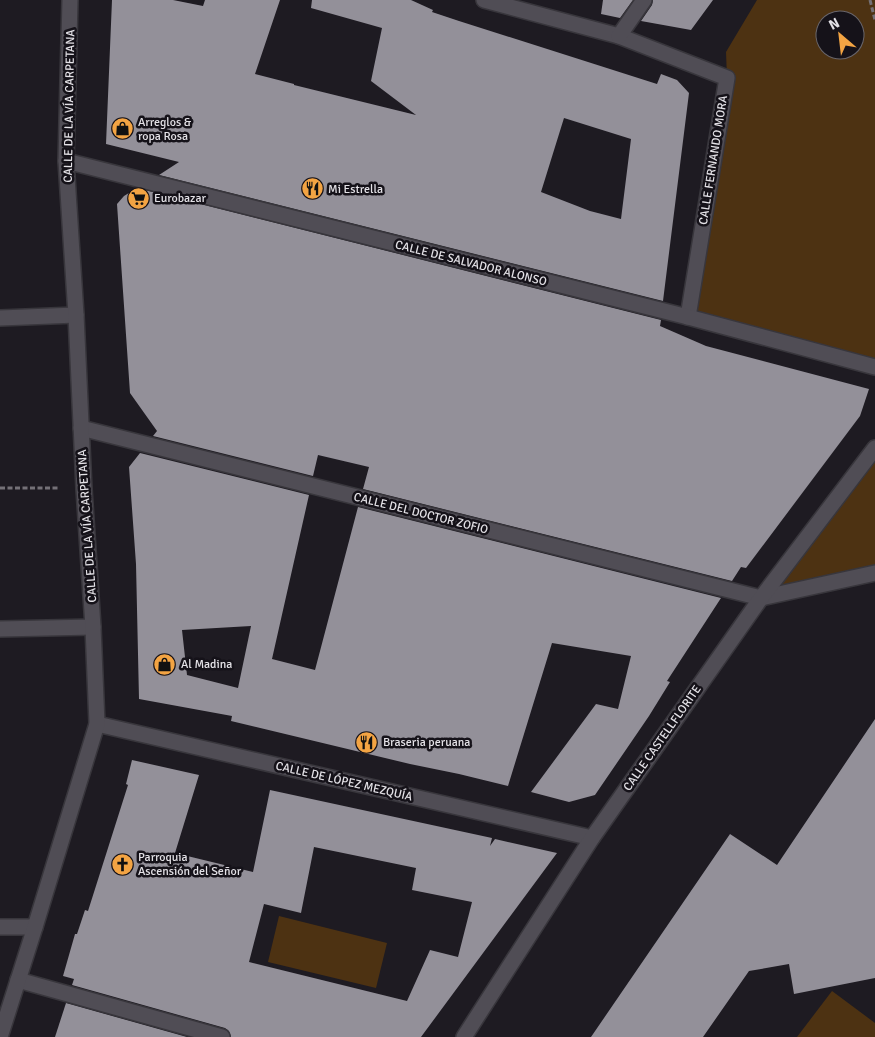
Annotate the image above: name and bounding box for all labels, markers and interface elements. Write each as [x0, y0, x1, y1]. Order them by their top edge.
north arrow [815, 10, 865, 60]
text: N [826, 14, 842, 34]
street label: CALLE DE LA VÍA CARPETANA [61, 29, 78, 183]
street label: CALLE FERNANDO MORA [696, 94, 731, 226]
place label: Arreglos & ropa Rosa [138, 115, 192, 144]
shop icon: Arreglos & ropa Rosa [110, 117, 134, 141]
restaurant icon: Mi Estrella [300, 177, 324, 201]
place label: Mi Estrella [328, 182, 383, 197]
supermarket icon: Eurobazar [126, 186, 150, 210]
place label: Eurobazar [154, 191, 206, 206]
street label: CALLE DE SALVADOR ALONSO [394, 237, 548, 290]
street label: CALLE DE LA VÍA CARPETANA [75, 448, 100, 603]
street label: CALLE DEL DOCTOR ZOFIO [352, 490, 490, 537]
shop icon: Al Madina [153, 652, 177, 676]
place label: Al Madina [181, 657, 232, 672]
street label: CALLE CASTELLFLORITE [620, 682, 705, 794]
restaurant icon: Braseria peruana [355, 730, 379, 754]
place label: Braseria peruana [383, 735, 470, 750]
street label: CALLE DE LÓPEZ MEZQUÍA [274, 758, 414, 805]
place label: Parroquia Ascensión del Señor [138, 850, 242, 879]
church icon: Parroquia Ascensión del Señor [110, 852, 134, 876]

